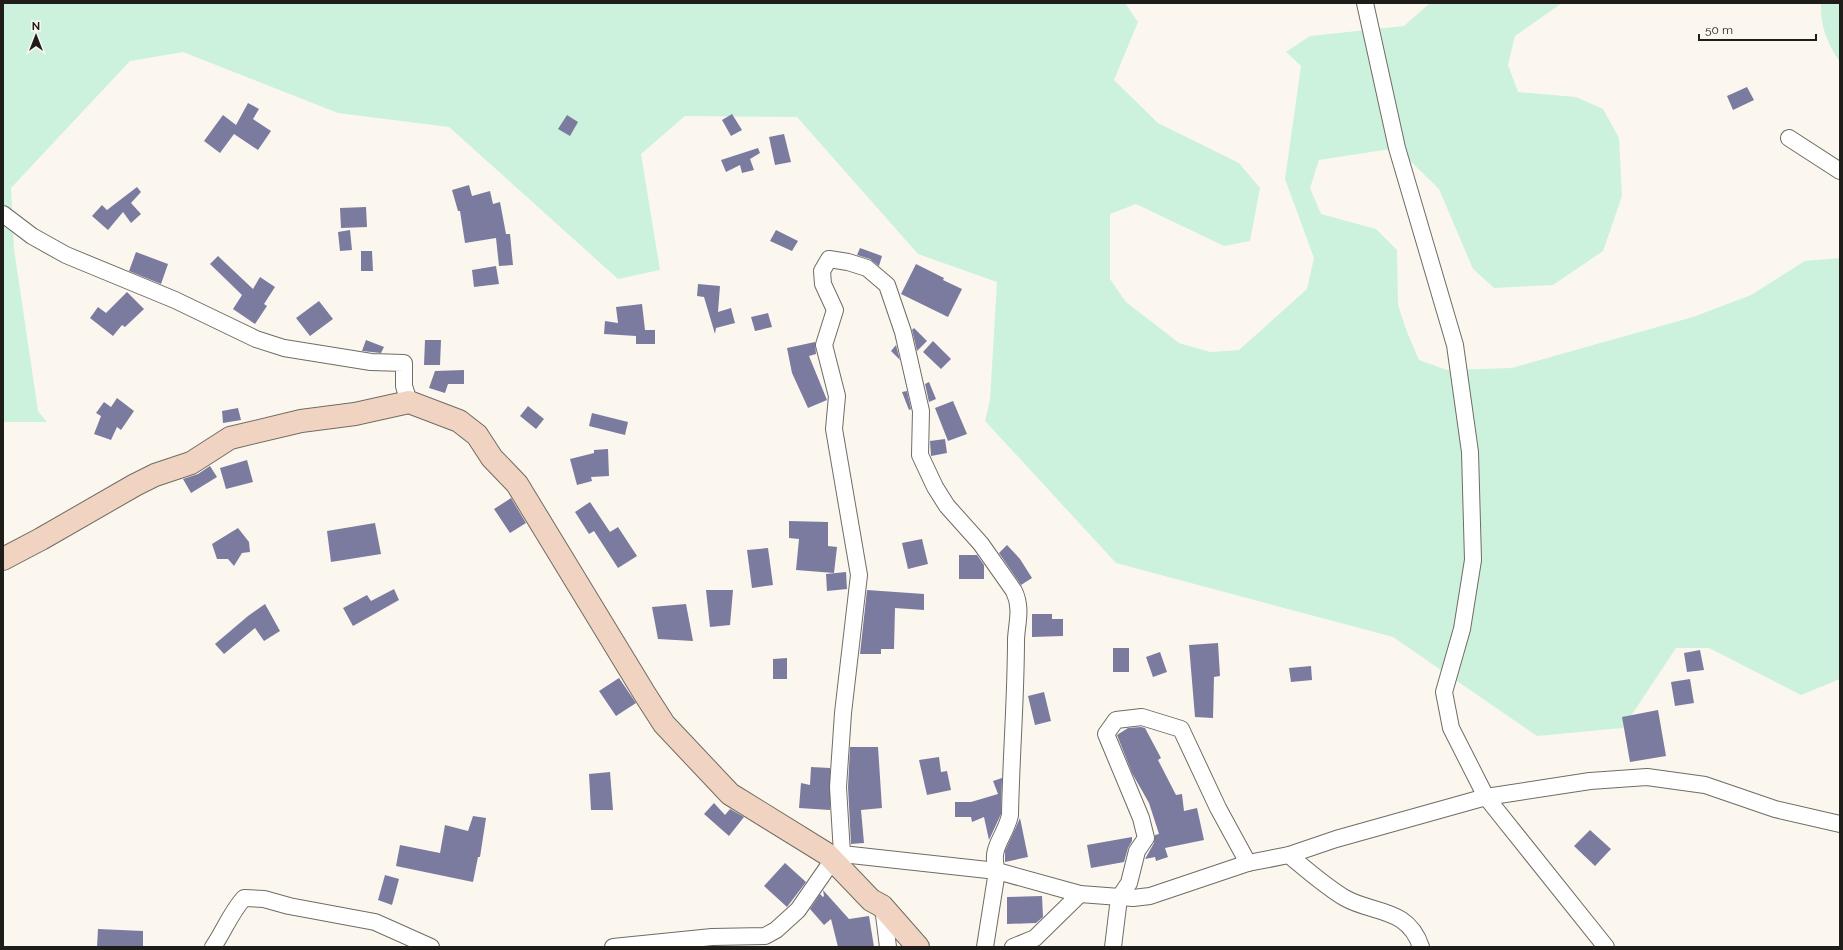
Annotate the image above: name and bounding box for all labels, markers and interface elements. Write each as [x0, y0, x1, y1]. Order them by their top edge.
north arrow [16, 16, 56, 56]
scale bar [1699, 16, 1816, 42]
text: N [32, 20, 40, 33]
text: 50 m [1705, 23, 1733, 37]

